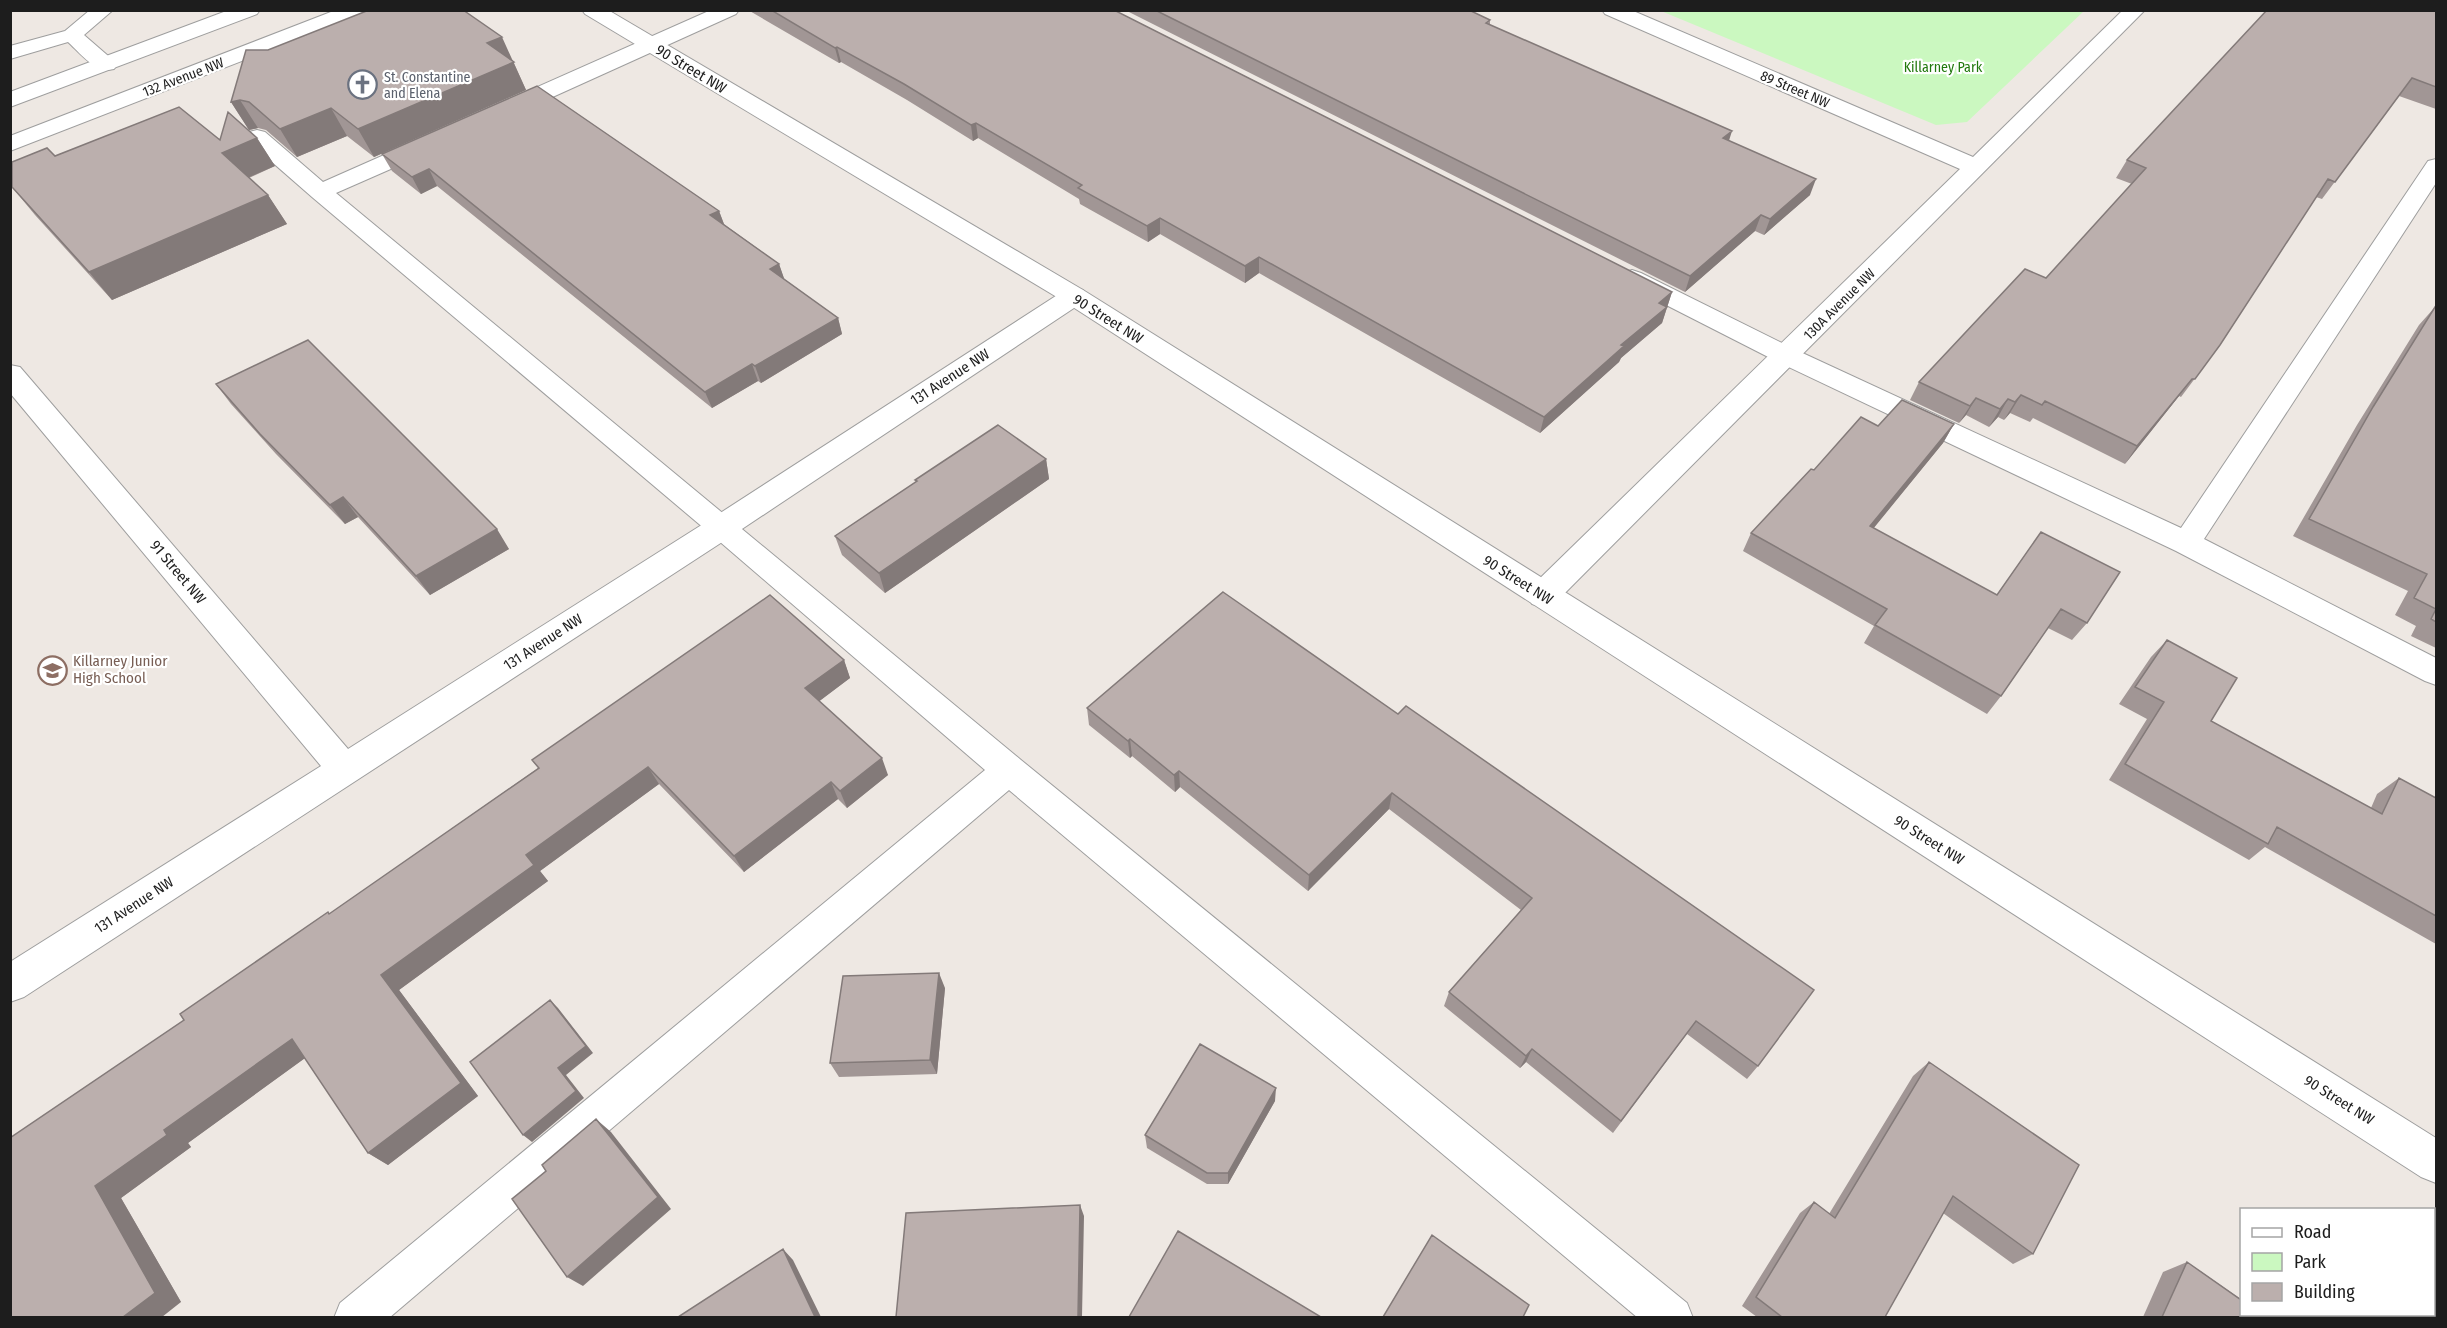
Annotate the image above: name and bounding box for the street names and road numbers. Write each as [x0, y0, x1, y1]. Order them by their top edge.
street label: 90 Street NW [652, 41, 730, 97]
street label: 132 Avenue NW [140, 54, 227, 101]
street label: 89 Street NW [1758, 67, 1832, 112]
street label: 130A Avenue NW [1800, 265, 1879, 344]
street label: 90 Street NW [1070, 290, 1146, 348]
street label: 131 Avenue NW [907, 345, 993, 409]
street label: 91 Street NW [146, 537, 210, 607]
street label: 90 Street NW [1480, 551, 1556, 609]
street label: 131 Avenue NW [500, 610, 586, 674]
street label: 90 Street NW [1891, 811, 1967, 869]
street label: 131 Avenue NW [91, 873, 177, 937]
street label: 90 Street NW [2301, 1071, 2377, 1129]

